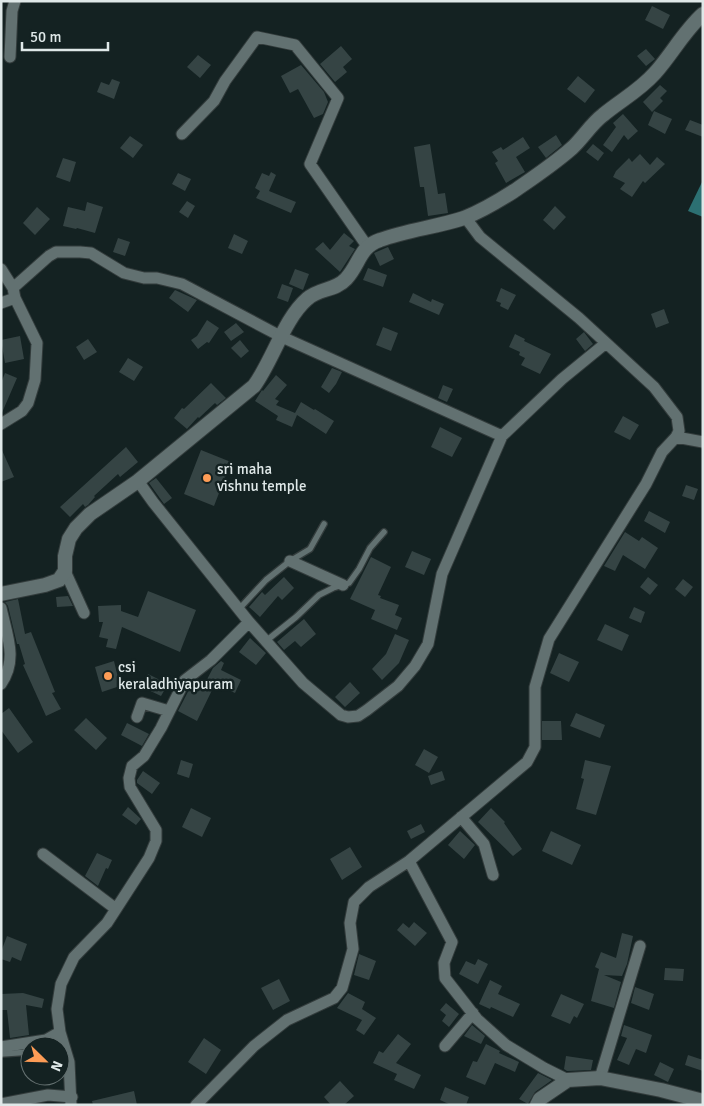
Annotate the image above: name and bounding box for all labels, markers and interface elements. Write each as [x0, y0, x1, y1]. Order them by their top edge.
scale bar [22, 20, 109, 52]
text: 50 m [30, 28, 61, 46]
place label: sri maha vishnu temple [217, 460, 306, 495]
marker: sri maha vishnu temple [201, 472, 213, 484]
place label: csi keraladhiyapuram [118, 658, 233, 693]
marker: csi keraladhiyapuram [102, 670, 114, 682]
north arrow [20, 1036, 70, 1086]
text: N [47, 1058, 66, 1074]

